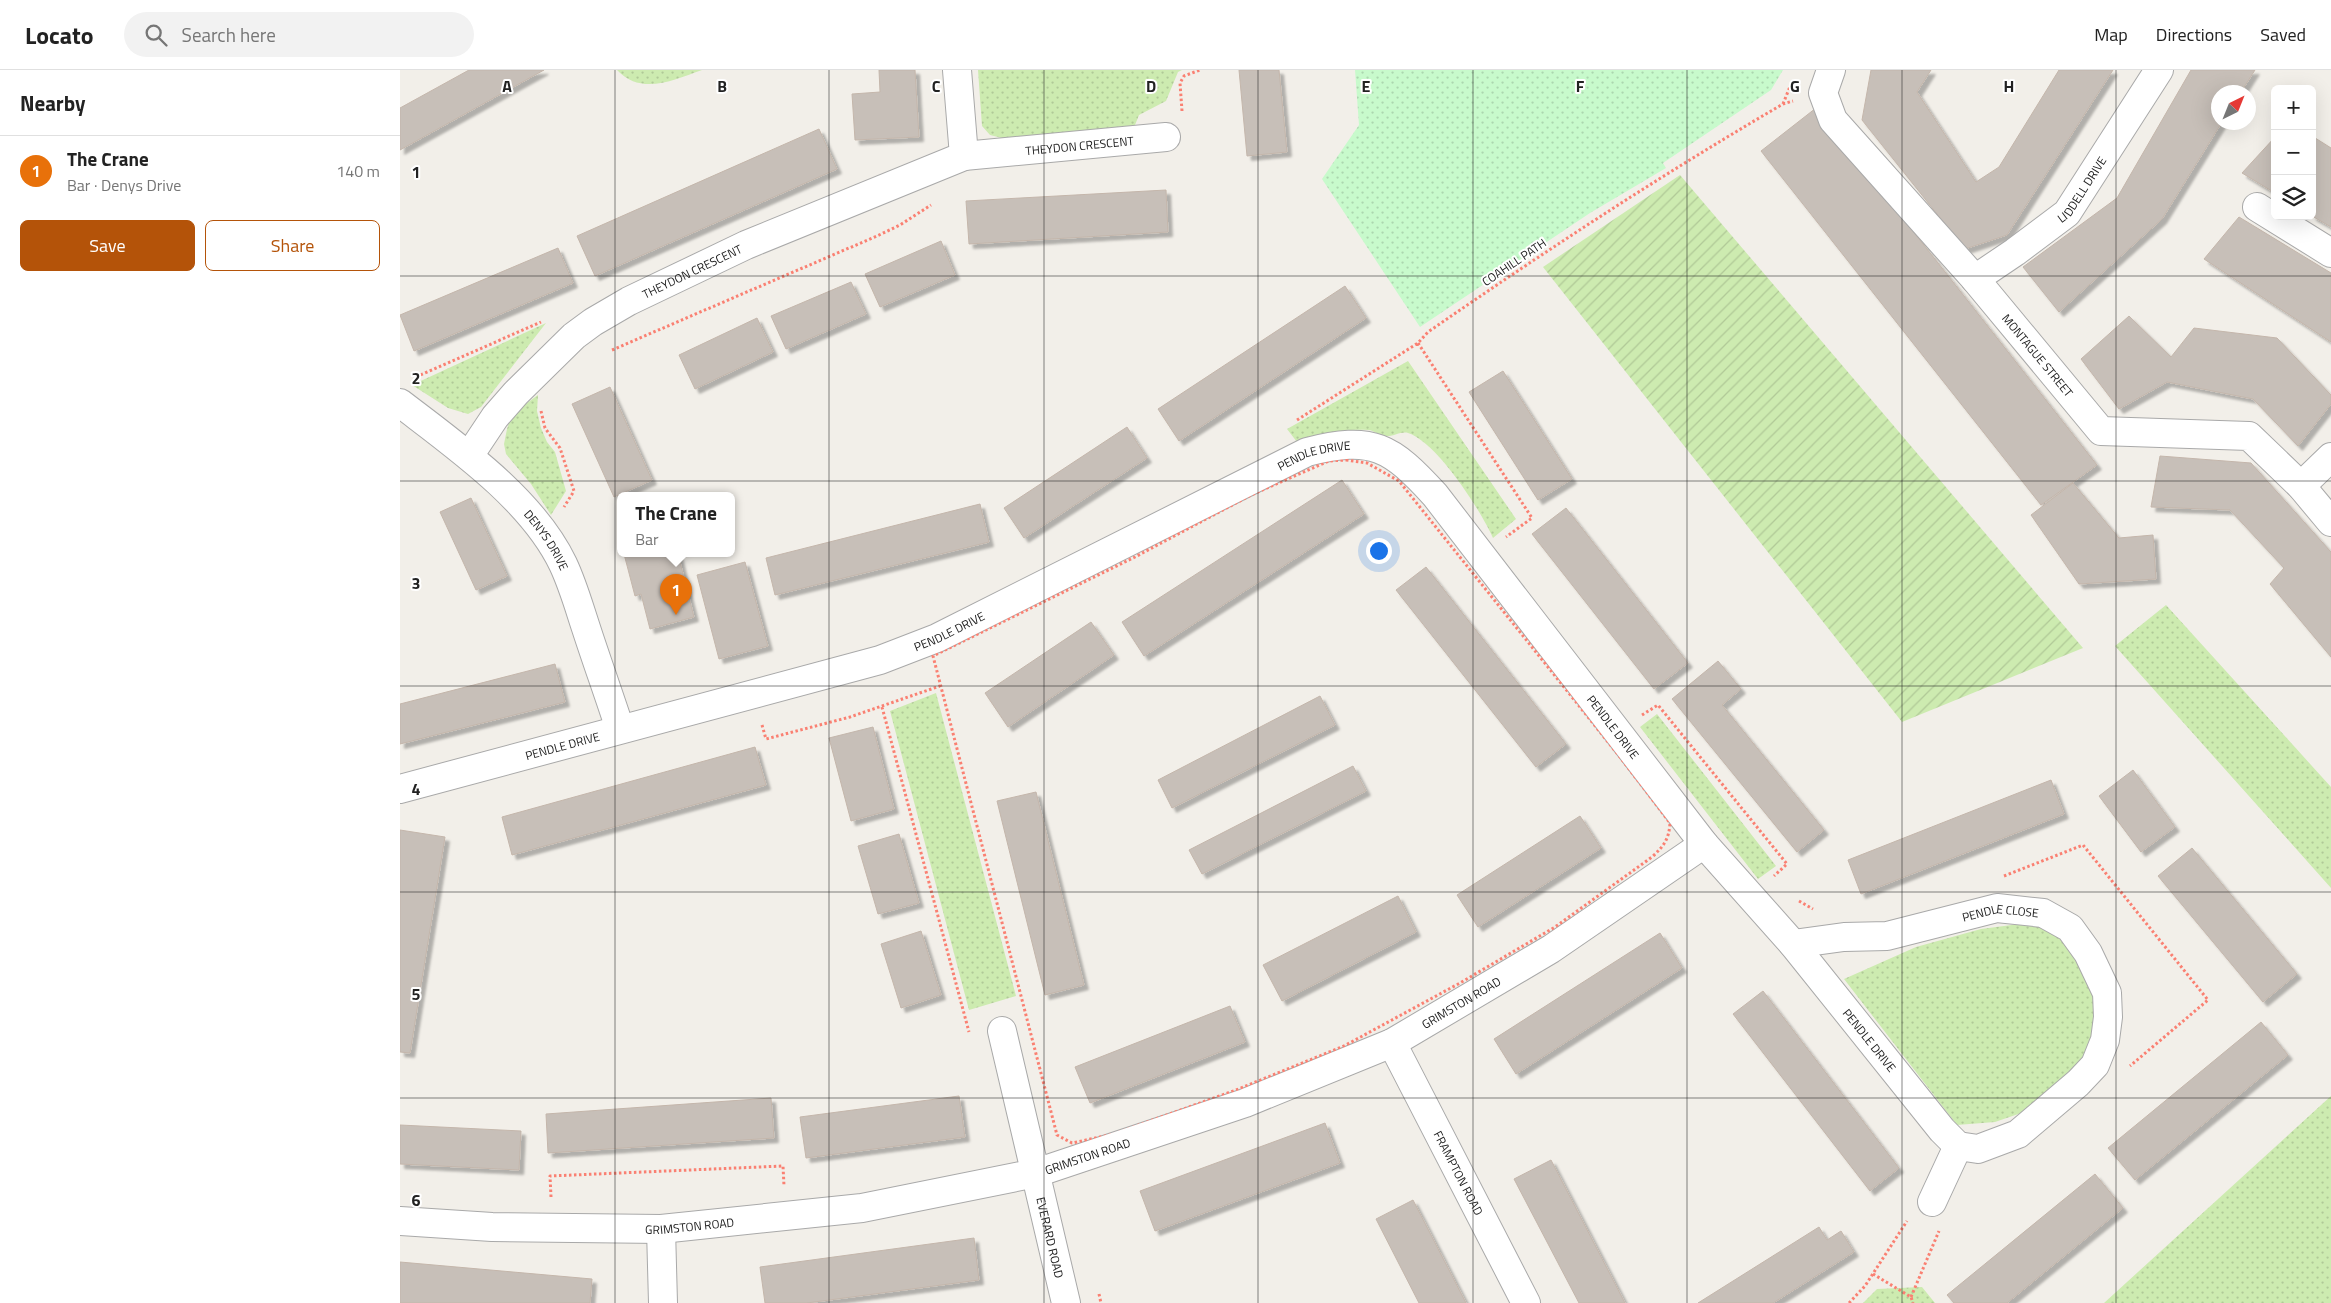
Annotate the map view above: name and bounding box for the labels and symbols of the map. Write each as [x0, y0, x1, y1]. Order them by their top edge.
text: A [502, 74, 512, 98]
text: B [717, 74, 727, 98]
text: C [932, 74, 941, 98]
text: D [1146, 74, 1156, 98]
text: E [1362, 74, 1371, 98]
text: F [1576, 74, 1585, 98]
text: G [1790, 74, 1800, 98]
text: H [2004, 74, 2014, 98]
north arrow [2211, 85, 2256, 130]
street label: THEYDON CRESCENT [1025, 131, 1135, 160]
street label: LIDDELL DRIVE [2053, 152, 2111, 227]
text: 1 [412, 160, 420, 184]
street label: COAHILL PATH [1478, 233, 1550, 291]
street label: THEYDON CRESCENT [639, 239, 746, 303]
street label: MONTAGUE STREET [1998, 309, 2079, 401]
text: 2 [412, 366, 420, 390]
street label: PENDLE DRIVE [1274, 435, 1351, 475]
street label: DENYS DRIVE [520, 505, 574, 573]
your location [1366, 538, 1392, 564]
text: 3 [412, 571, 420, 595]
pin: 1 [660, 574, 692, 615]
street label: PENDLE DRIVE [911, 606, 988, 656]
street label: PENDLE DRIVE [1583, 691, 1645, 763]
street label: PENDLE DRIVE [523, 726, 602, 764]
text: 4 [412, 777, 421, 801]
street label: PENDLE CLOSE [1960, 899, 2040, 926]
street label: GRIMSTON ROAD [1418, 971, 1504, 1033]
text: 5 [412, 982, 421, 1006]
street label: PENDLE DRIVE [1839, 1004, 1901, 1076]
street label: FRAMPTON ROAD [1429, 1127, 1489, 1219]
street label: GRIMSTON ROAD [1042, 1133, 1133, 1179]
text: 6 [412, 1188, 421, 1212]
street label: EVERARD ROAD [1032, 1195, 1069, 1280]
street label: GRIMSTON ROAD [645, 1212, 735, 1239]

